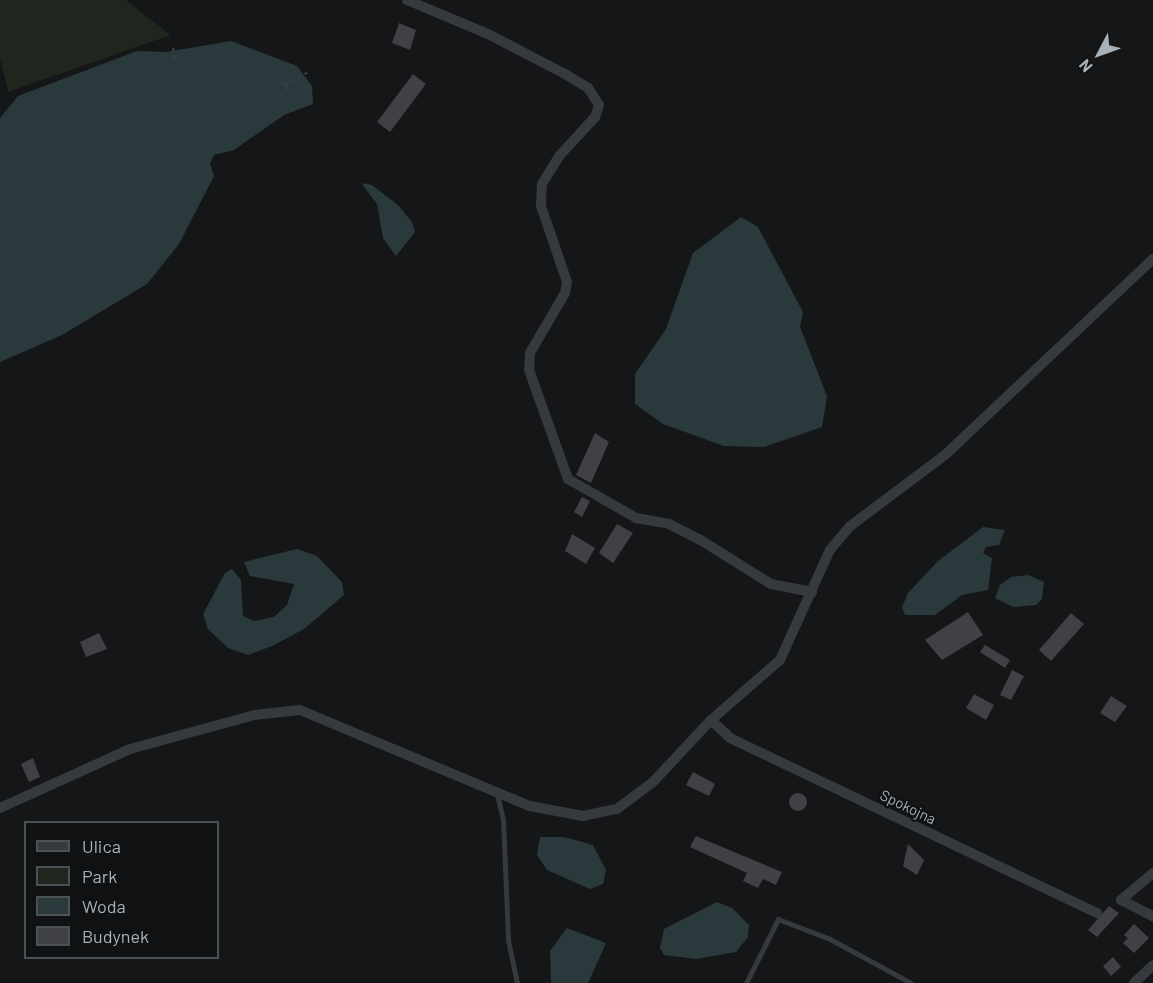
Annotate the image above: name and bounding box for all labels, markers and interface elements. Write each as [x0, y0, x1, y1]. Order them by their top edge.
north arrow [1069, 24, 1129, 84]
text: N [1074, 56, 1096, 76]
street label: Spokojna [877, 786, 939, 828]
legend [24, 821, 219, 959]
text: Ulica [82, 835, 121, 857]
text: Park [82, 865, 117, 887]
text: Woda [82, 895, 126, 917]
text: Budynek [82, 925, 149, 947]

